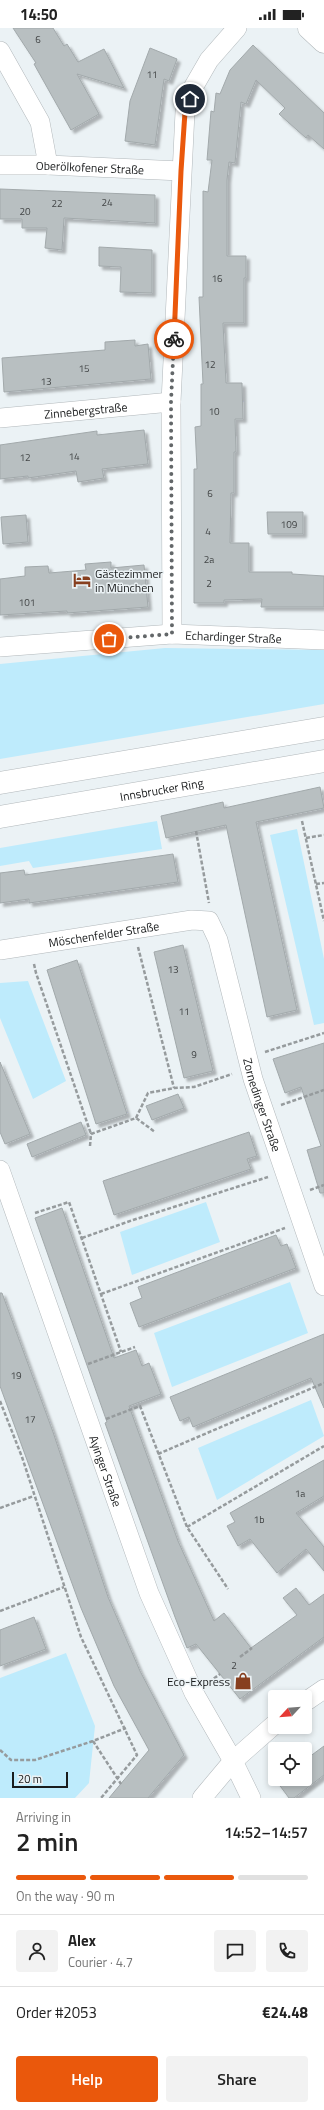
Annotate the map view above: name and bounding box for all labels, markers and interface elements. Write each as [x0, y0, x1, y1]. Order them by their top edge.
text: 14:50 [20, 3, 57, 26]
house number: 6 [35, 32, 41, 47]
house number: 11 [146, 67, 158, 82]
pin [173, 82, 207, 116]
icon: home [179, 88, 201, 110]
street label: Oberölkofener Straße [36, 156, 145, 179]
house number: 24 [101, 195, 113, 210]
house number: 22 [51, 196, 63, 211]
house number: 20 [19, 204, 31, 219]
house number: 16 [211, 271, 223, 286]
courier [154, 319, 194, 359]
icon: bike [163, 328, 185, 350]
house number: 12 [204, 357, 216, 372]
house number: 15 [78, 361, 90, 376]
house number: 13 [40, 374, 52, 389]
street label: Zinnebergstraße [43, 397, 128, 423]
house number: 10 [208, 404, 220, 419]
house number: 14 [68, 449, 80, 464]
house number: 12 [19, 450, 31, 465]
house number: 6 [207, 486, 213, 501]
house number: 109 [281, 517, 298, 532]
house number: 4 [205, 524, 211, 539]
house number: 2a [204, 552, 214, 567]
place label: Gästezimmer in München [95, 564, 163, 597]
hotel icon: Gästezimmer in München [72, 570, 92, 590]
house number: 2 [206, 576, 212, 591]
house number: 101 [19, 595, 35, 610]
pin [92, 622, 126, 656]
street label: Echardinger Straße [185, 625, 282, 648]
icon: bag [98, 628, 120, 650]
street label: Innsbrucker Ring [118, 772, 205, 806]
street label: Möschenfelder Straße [47, 916, 160, 952]
house number: 13 [167, 962, 179, 977]
house number: 11 [178, 1004, 190, 1019]
house number: 9 [191, 1047, 197, 1062]
street label: Zornedinger Straße [239, 1056, 287, 1154]
house number: 19 [10, 1368, 22, 1383]
house number: 17 [24, 1412, 36, 1427]
street label: Ayinger Straße [85, 1433, 127, 1509]
house number: 1a [295, 1486, 305, 1501]
house number: 1b [254, 1512, 264, 1527]
house number: 2 [231, 1658, 237, 1673]
shop icon: Eco-Express [233, 1671, 253, 1691]
place label: Eco-Express [167, 1672, 230, 1691]
north arrow [268, 1690, 312, 1734]
map controls [268, 1690, 312, 1786]
button: locate [268, 1742, 312, 1786]
scale bar [12, 1770, 68, 1789]
text: 20 m [18, 1771, 42, 1787]
text: Arriving in [16, 1807, 71, 1827]
text: 14:52–14:57 [224, 1821, 308, 1844]
text: 2 min [16, 1822, 79, 1861]
text: On the way · 90 m [16, 1886, 115, 1906]
text: Alex [68, 1929, 96, 1952]
button: person [16, 1930, 58, 1972]
button: chat [214, 1930, 256, 1972]
button: phone [266, 1930, 308, 1972]
text: Courier · 4.7 [68, 1952, 133, 1972]
text: Order #2053 [16, 2001, 97, 2024]
text: €24.48 [262, 2001, 308, 2024]
button: Help [16, 2056, 158, 2102]
button: Share [166, 2056, 308, 2102]

